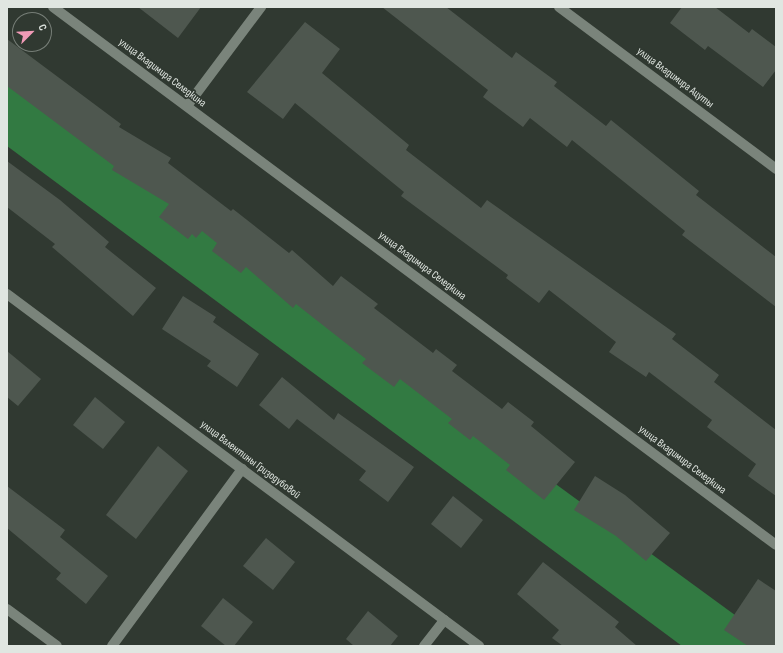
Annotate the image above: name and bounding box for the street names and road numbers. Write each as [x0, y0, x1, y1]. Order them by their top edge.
street label: улица Владимира Селедкина [116, 36, 208, 110]
street label: улица Владимира Ацуты [634, 45, 716, 111]
street label: улица Владимира Селедкина [376, 229, 468, 303]
street label: улица Валентины Гризодубовой [197, 418, 303, 502]
street label: улица Владимира Селедкина [636, 423, 728, 497]

